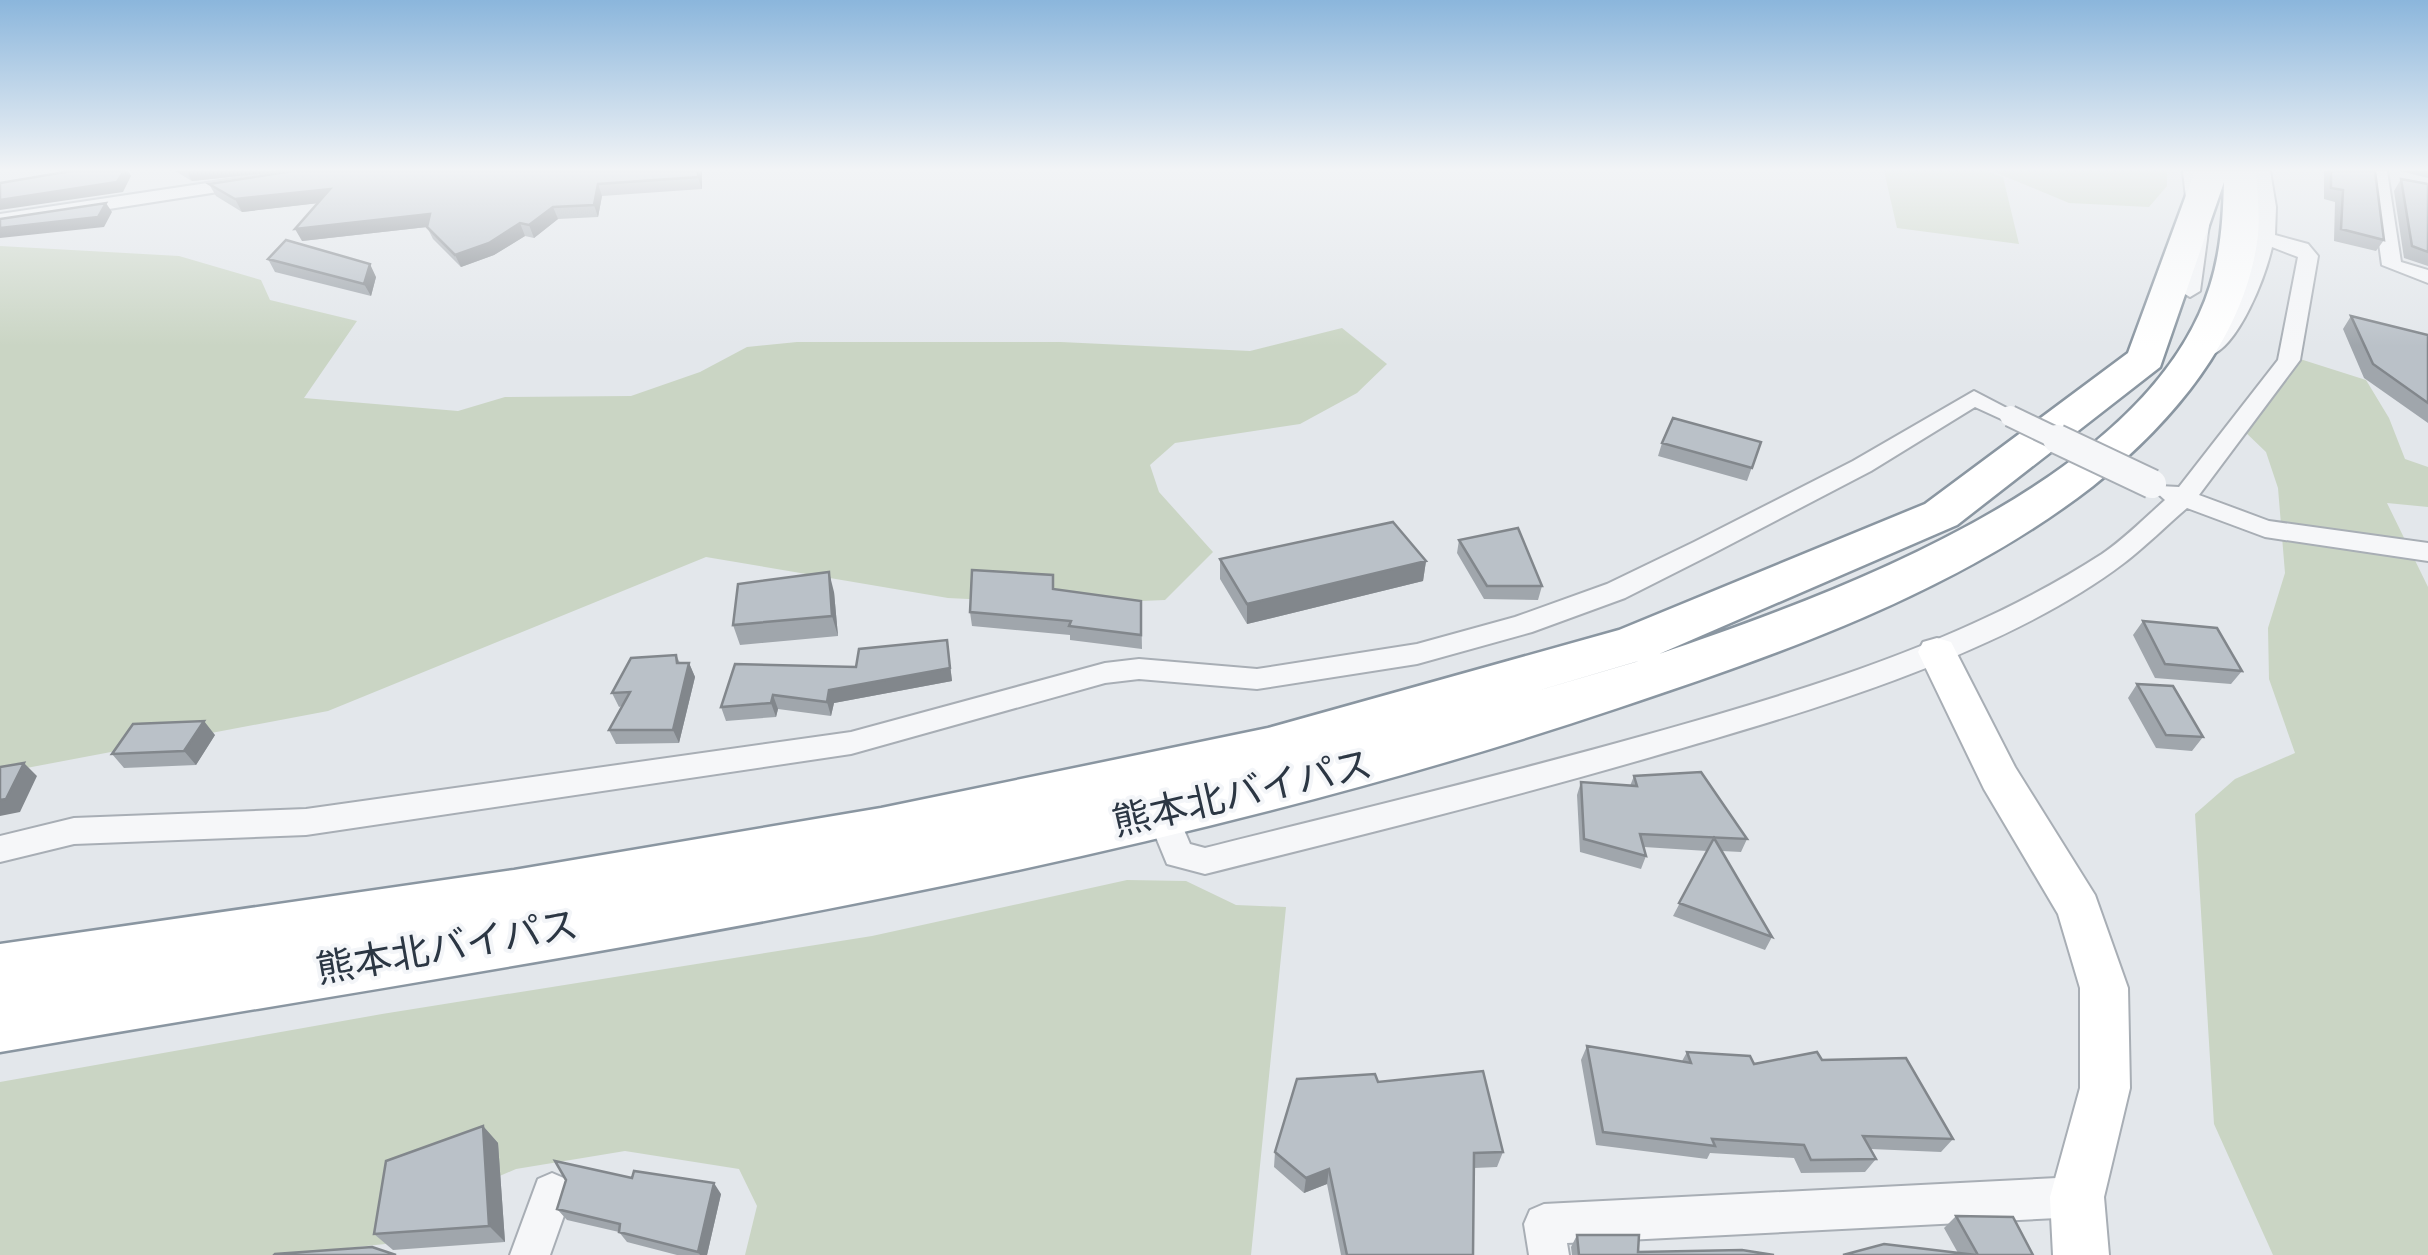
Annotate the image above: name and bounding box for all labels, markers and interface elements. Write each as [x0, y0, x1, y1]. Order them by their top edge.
street label: 熊本北バイパス [1106, 734, 1378, 850]
street label: 熊本北バイパス [311, 894, 583, 998]

